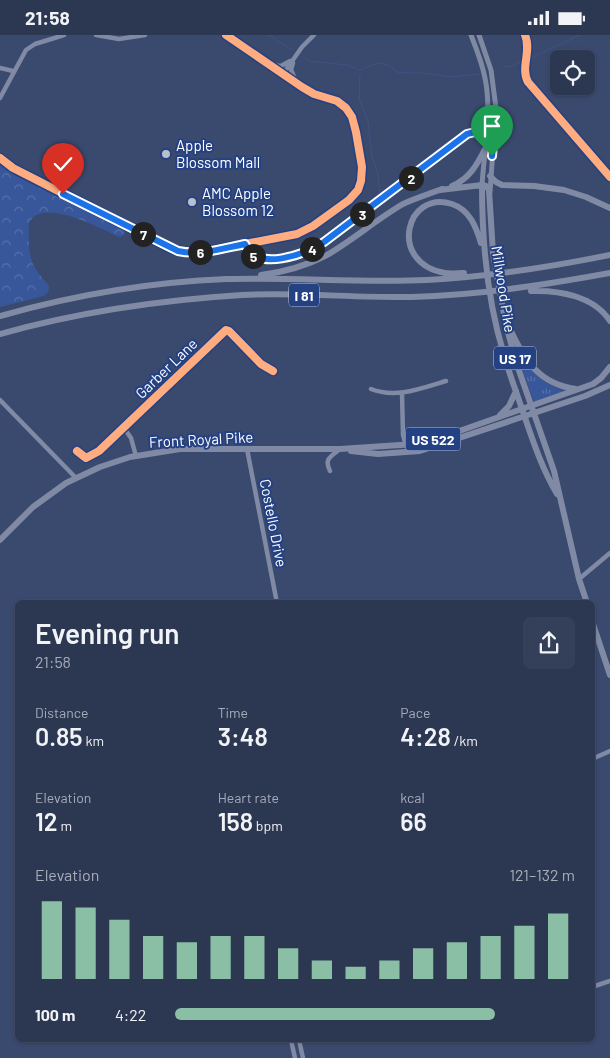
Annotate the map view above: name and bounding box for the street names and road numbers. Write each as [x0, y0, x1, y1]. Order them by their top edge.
street label: Millwood Pike [488, 244, 520, 334]
road number: I 81 [289, 283, 319, 307]
street label: Garber Lane [131, 334, 201, 402]
road number: US 17 [494, 347, 536, 369]
street label: Front Royal Pike [148, 427, 254, 451]
road number: US 522 [406, 427, 460, 451]
street label: Costello Drive [257, 478, 291, 568]

